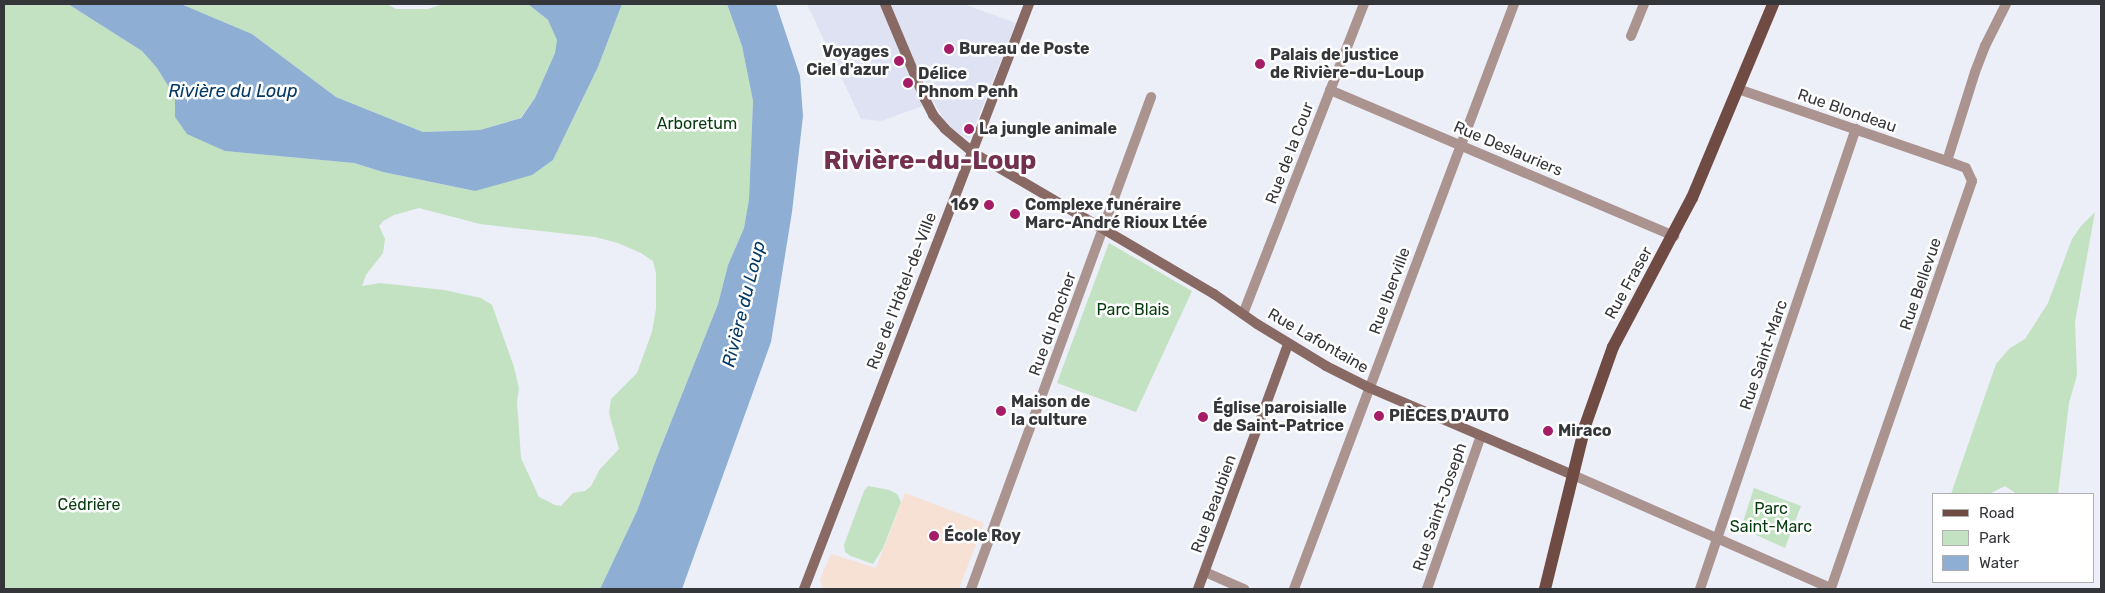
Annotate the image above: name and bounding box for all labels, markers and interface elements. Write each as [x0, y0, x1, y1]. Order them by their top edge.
place label: Bureau de Poste [959, 39, 1090, 59]
place label: Voyages Ciel d'azur [806, 42, 889, 80]
marker: Bureau de Poste [943, 43, 955, 55]
place label: Palais de justice de Rivière-du-Loup [1270, 45, 1424, 83]
marker: Voyages Ciel d'azur [893, 55, 905, 67]
marker: Palais de justice de Rivière-du-Loup [1254, 58, 1266, 70]
place label: Délice Phnom Penh [918, 64, 1018, 102]
marker: Délice Phnom Penh [902, 77, 914, 89]
water label: Rivière du Loup [168, 80, 298, 102]
street label: Rue Blondeau [1795, 85, 1899, 137]
street label: Rue de la Cour [1262, 99, 1318, 207]
park label: Arboretum [657, 114, 737, 134]
street label: Rue Deslauriers [1451, 117, 1565, 181]
place label: La jungle animale [979, 119, 1117, 139]
marker: La jungle animale [963, 123, 975, 135]
district label: Rivière-du-Loup [823, 145, 1037, 177]
place label: 169 [950, 195, 979, 215]
place label: Complexe funéraire Marc-André Rioux Ltée [1025, 195, 1207, 233]
marker: 169 [983, 199, 995, 211]
marker: Complexe funéraire Marc-André Rioux Ltée [1009, 208, 1021, 220]
street label: Rue de l'Hôtel-de-Ville [863, 210, 941, 372]
street label: Rue Bellevue [1896, 235, 1946, 333]
water label: Rivière du Loup [718, 239, 770, 369]
street label: Rue Fraser [1601, 243, 1657, 323]
street label: Rue Iberville [1365, 245, 1415, 337]
street label: Rue du Rocher [1025, 269, 1081, 379]
street label: Rue Saint-Marc [1736, 297, 1792, 413]
park label: Parc Blais [1096, 300, 1170, 320]
street label: Rue Lafontaine [1264, 304, 1372, 378]
place label: Maison de la culture [1011, 392, 1090, 430]
place label: Église paroisialle de Saint-Patrice [1213, 398, 1347, 436]
marker: Maison de la culture [995, 405, 1007, 417]
place label: PIÈCES D'AUTO [1389, 406, 1509, 426]
marker: PIÈCES D'AUTO [1373, 410, 1385, 422]
marker: Église paroisialle de Saint-Patrice [1197, 411, 1209, 423]
place label: Miraco [1558, 421, 1612, 441]
marker: Miraco [1542, 425, 1554, 437]
street label: Rue Saint-Joseph [1409, 440, 1471, 574]
street label: Rue Beaubien [1187, 452, 1241, 556]
legend [1932, 493, 2095, 583]
park label: Cédrière [58, 495, 120, 515]
park label: Parc Saint-Marc [1730, 499, 1812, 537]
text: Road [1979, 504, 2015, 522]
place label: École Roy [944, 526, 1021, 546]
text: Park [1979, 529, 2010, 547]
marker: École Roy [928, 530, 940, 542]
text: Water [1979, 554, 2019, 572]

